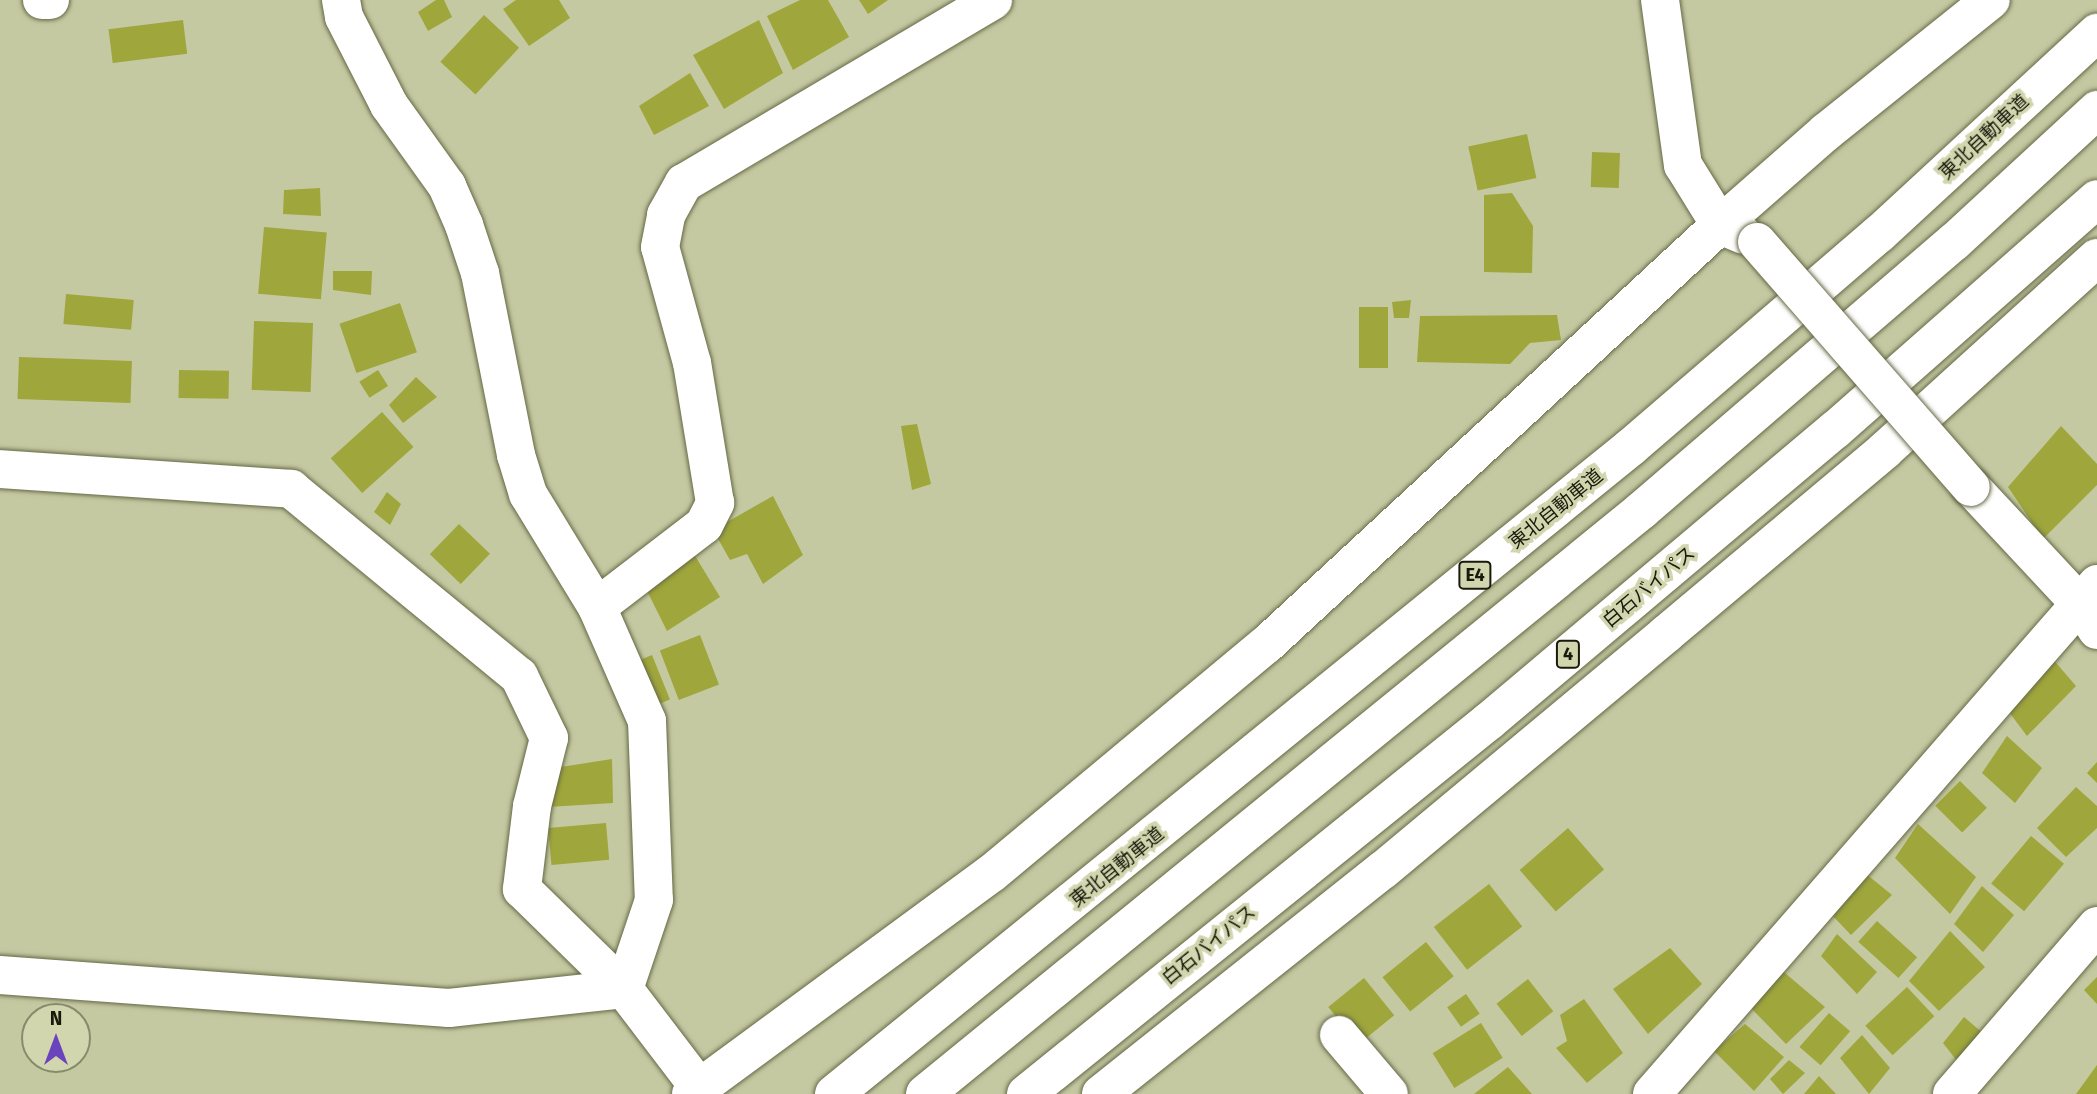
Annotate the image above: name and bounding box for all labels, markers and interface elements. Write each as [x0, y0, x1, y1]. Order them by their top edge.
street label: 東北自動車道 [1935, 90, 2033, 184]
street label: 東北自動車道 [1505, 464, 1607, 554]
street label: 白石バイパス [1598, 542, 1700, 632]
road number: E4 [1458, 560, 1492, 590]
road number: 4 [1556, 640, 1580, 668]
street label: 東北自動車道 [1066, 822, 1168, 912]
street label: 白石バイパス [1158, 900, 1260, 990]
north arrow [21, 1003, 91, 1073]
text: N [50, 1007, 62, 1030]

